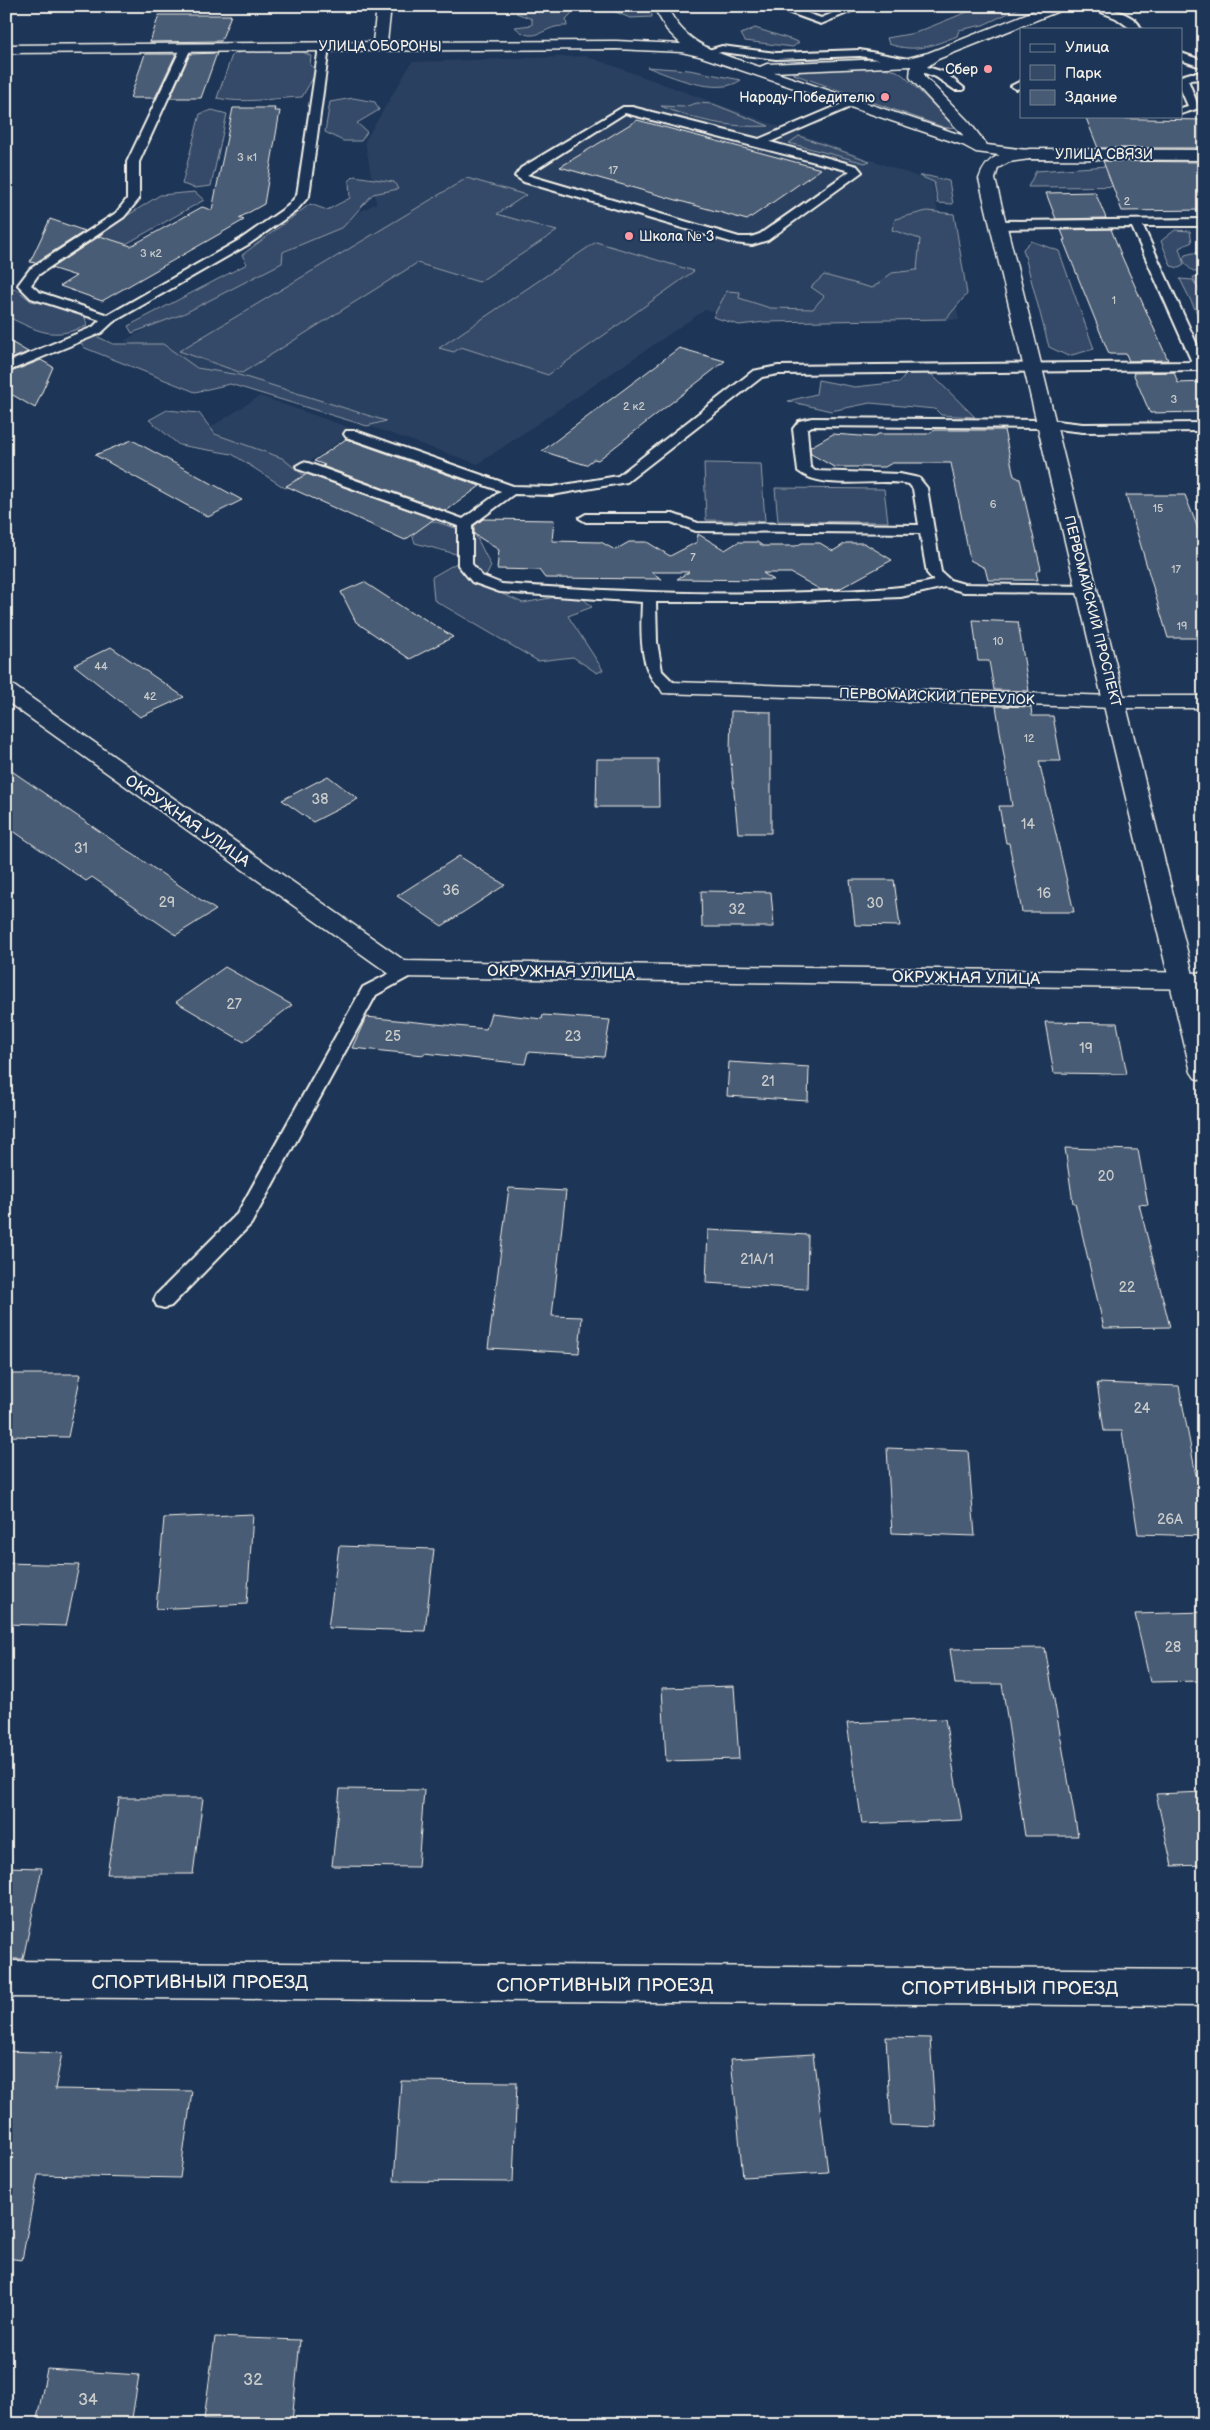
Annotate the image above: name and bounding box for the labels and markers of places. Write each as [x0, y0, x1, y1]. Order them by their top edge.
place label: Сбер [945, 61, 978, 78]
marker: Сбер [982, 63, 994, 75]
place label: Народу-Победителю [739, 89, 876, 106]
marker: Народу-Победителю [879, 91, 891, 103]
place label: Школа № 3 [639, 228, 714, 245]
marker: Школа № 3 [623, 230, 635, 242]

